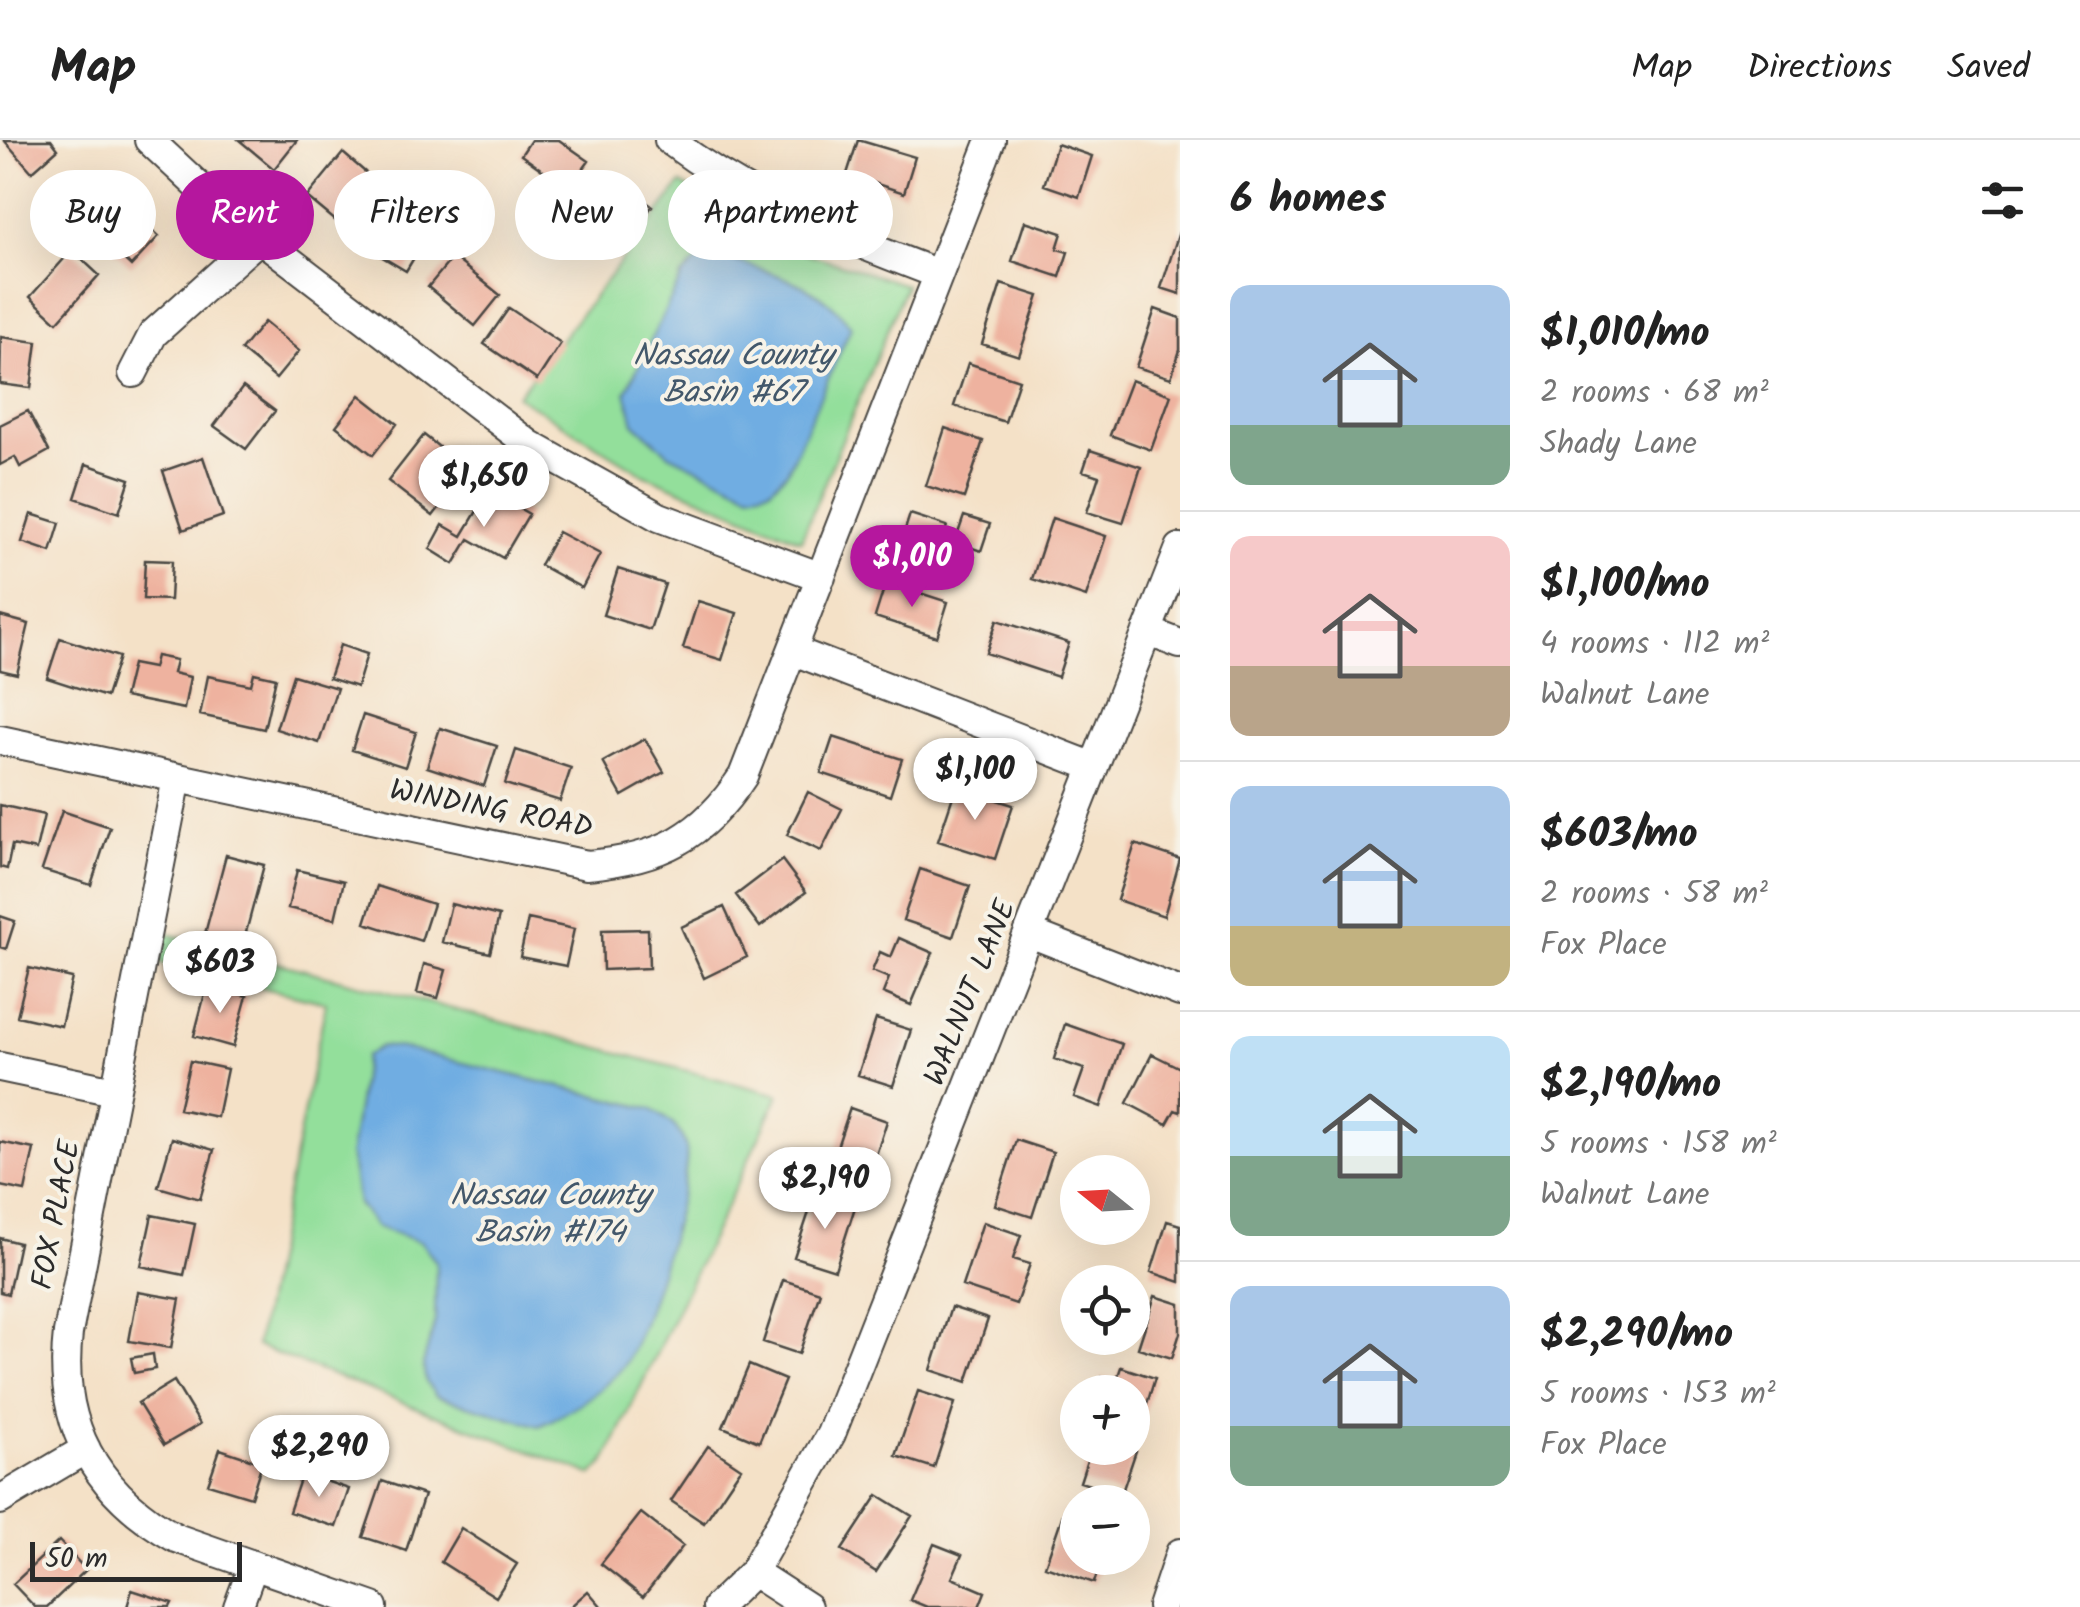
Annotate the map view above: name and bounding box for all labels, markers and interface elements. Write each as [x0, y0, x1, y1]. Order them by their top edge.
text: Map [50, 31, 137, 107]
text: Map [1631, 41, 1692, 97]
text: Directions [1747, 41, 1892, 97]
text: Saved [1947, 41, 2030, 97]
text: 6 homes [1230, 167, 1386, 234]
chip: Buy [30, 170, 156, 260]
chip: Rent [176, 170, 314, 260]
chip: Filters [334, 170, 495, 260]
chip: New [515, 170, 648, 260]
chip: Apartment [668, 170, 893, 260]
icon: filters [1975, 173, 2030, 228]
text: $1,010/mo [1540, 301, 1710, 368]
icon: home [1310, 325, 1430, 445]
water label: Nassau County Basin #67 [633, 331, 837, 419]
text: 2 rooms · 68 m² [1540, 368, 1769, 419]
text: Shady Lane [1540, 419, 1697, 470]
pin: $1,650 [403, 445, 565, 530]
text: $1,650 [441, 452, 527, 503]
pin: $1,010 [831, 525, 993, 610]
text: $1,010 [872, 532, 952, 583]
text: $1,100/mo [1540, 552, 1710, 619]
icon: home [1310, 576, 1430, 696]
text: 4 rooms · 112 m² [1540, 619, 1769, 670]
text: Walnut Lane [1540, 670, 1709, 721]
pin: $1,100 [894, 738, 1056, 823]
text: $1,100 [935, 745, 1015, 796]
street label: WINDING ROAD [385, 767, 597, 853]
text: $603/mo [1540, 802, 1698, 869]
icon: home [1310, 826, 1430, 946]
text: 2 rooms · 58 m² [1540, 869, 1768, 920]
street label: WALNUT LANE [912, 891, 1031, 1093]
text: Fox Place [1540, 920, 1667, 971]
pin: $603 [161, 931, 279, 1016]
text: $603 [185, 938, 255, 989]
text: $2,190/mo [1540, 1052, 1721, 1119]
icon: home [1310, 1076, 1430, 1196]
text: 5 rooms · 158 m² [1540, 1119, 1777, 1170]
street label: FOX PLACE [19, 1135, 95, 1294]
pin: $2,190 [744, 1147, 906, 1232]
text: $2,190 [781, 1154, 869, 1205]
north arrow [1060, 1155, 1150, 1245]
map controls [1060, 1155, 1150, 1575]
text: Walnut Lane [1540, 1170, 1709, 1221]
water label: Nassau County Basin #174 [450, 1171, 654, 1259]
button: locate [1060, 1265, 1150, 1355]
text: $2,290/mo [1540, 1302, 1733, 1369]
icon: home [1310, 1326, 1430, 1446]
text: 5 rooms · 153 m² [1540, 1369, 1776, 1420]
button: + [1060, 1375, 1150, 1465]
pin: $2,290 [238, 1415, 400, 1500]
text: Fox Place [1540, 1420, 1667, 1471]
text: $2,290 [270, 1422, 368, 1473]
button: − [1060, 1485, 1150, 1575]
scale bar [30, 1537, 242, 1582]
text: 50 m [45, 1537, 108, 1582]

